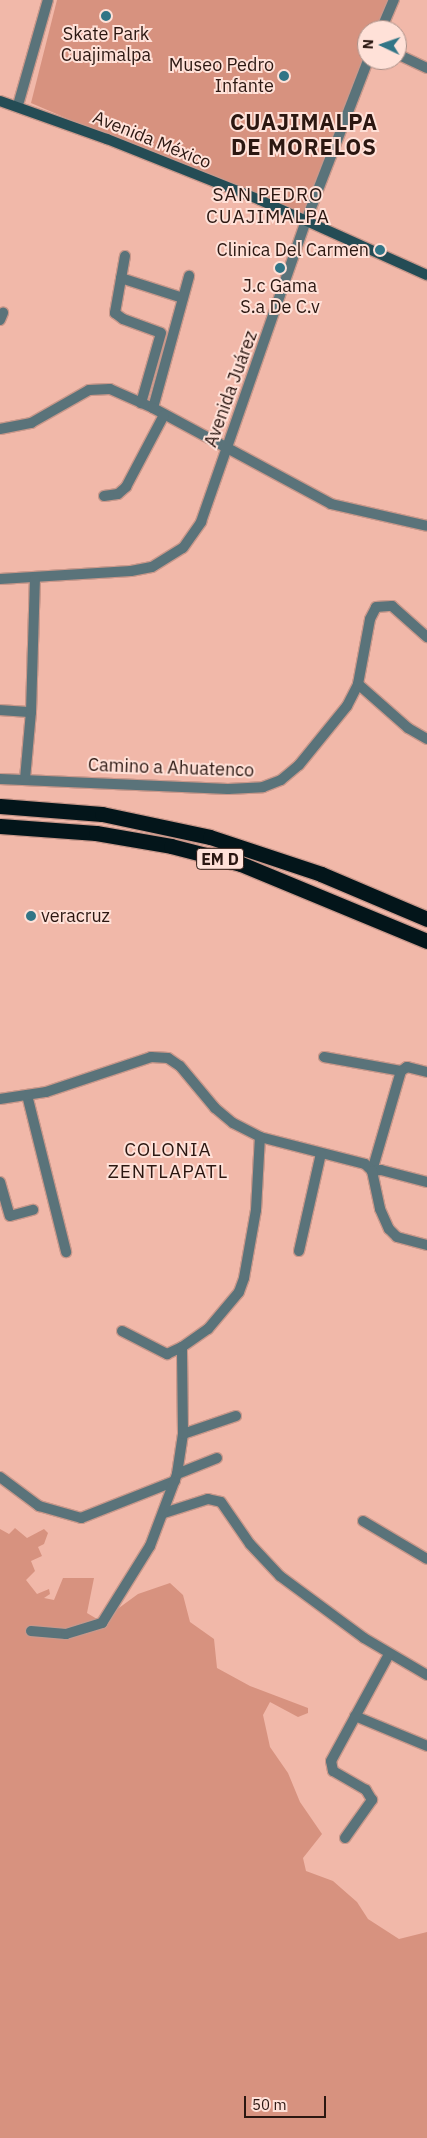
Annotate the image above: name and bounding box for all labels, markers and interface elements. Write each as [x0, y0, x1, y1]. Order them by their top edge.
marker: Skate Park Cuajimalpa [100, 10, 112, 22]
north arrow [357, 20, 407, 70]
place label: Skate Park Cuajimalpa [61, 24, 151, 66]
text: N [359, 39, 377, 50]
place label: Museo Pedro Infante [169, 55, 274, 98]
marker: Museo Pedro Infante [278, 70, 290, 82]
street label: Avenida México [90, 106, 214, 174]
district label: CUAJIMALPA DE MORELOS [229, 108, 379, 160]
district label: SAN PEDRO CUAJIMALPA [205, 184, 331, 228]
place label: Clinica Del Carmen [216, 239, 369, 261]
marker: Clinica Del Carmen [373, 243, 387, 257]
marker: J.c Gama S.a De C.v [274, 262, 286, 274]
place label: J.c Gama S.a De C.v [240, 276, 320, 318]
street label: Avenida Juárez [200, 328, 262, 450]
street label: Camino a Ahuatenco [87, 754, 255, 782]
road number: EM D [195, 846, 245, 872]
place label: veracruz [41, 905, 110, 927]
marker: veracruz [25, 910, 37, 922]
district label: COLONIA ZENTLAPATL [107, 1139, 229, 1183]
scale bar [247, 2086, 330, 2118]
text: 50 m [252, 2095, 287, 2114]

